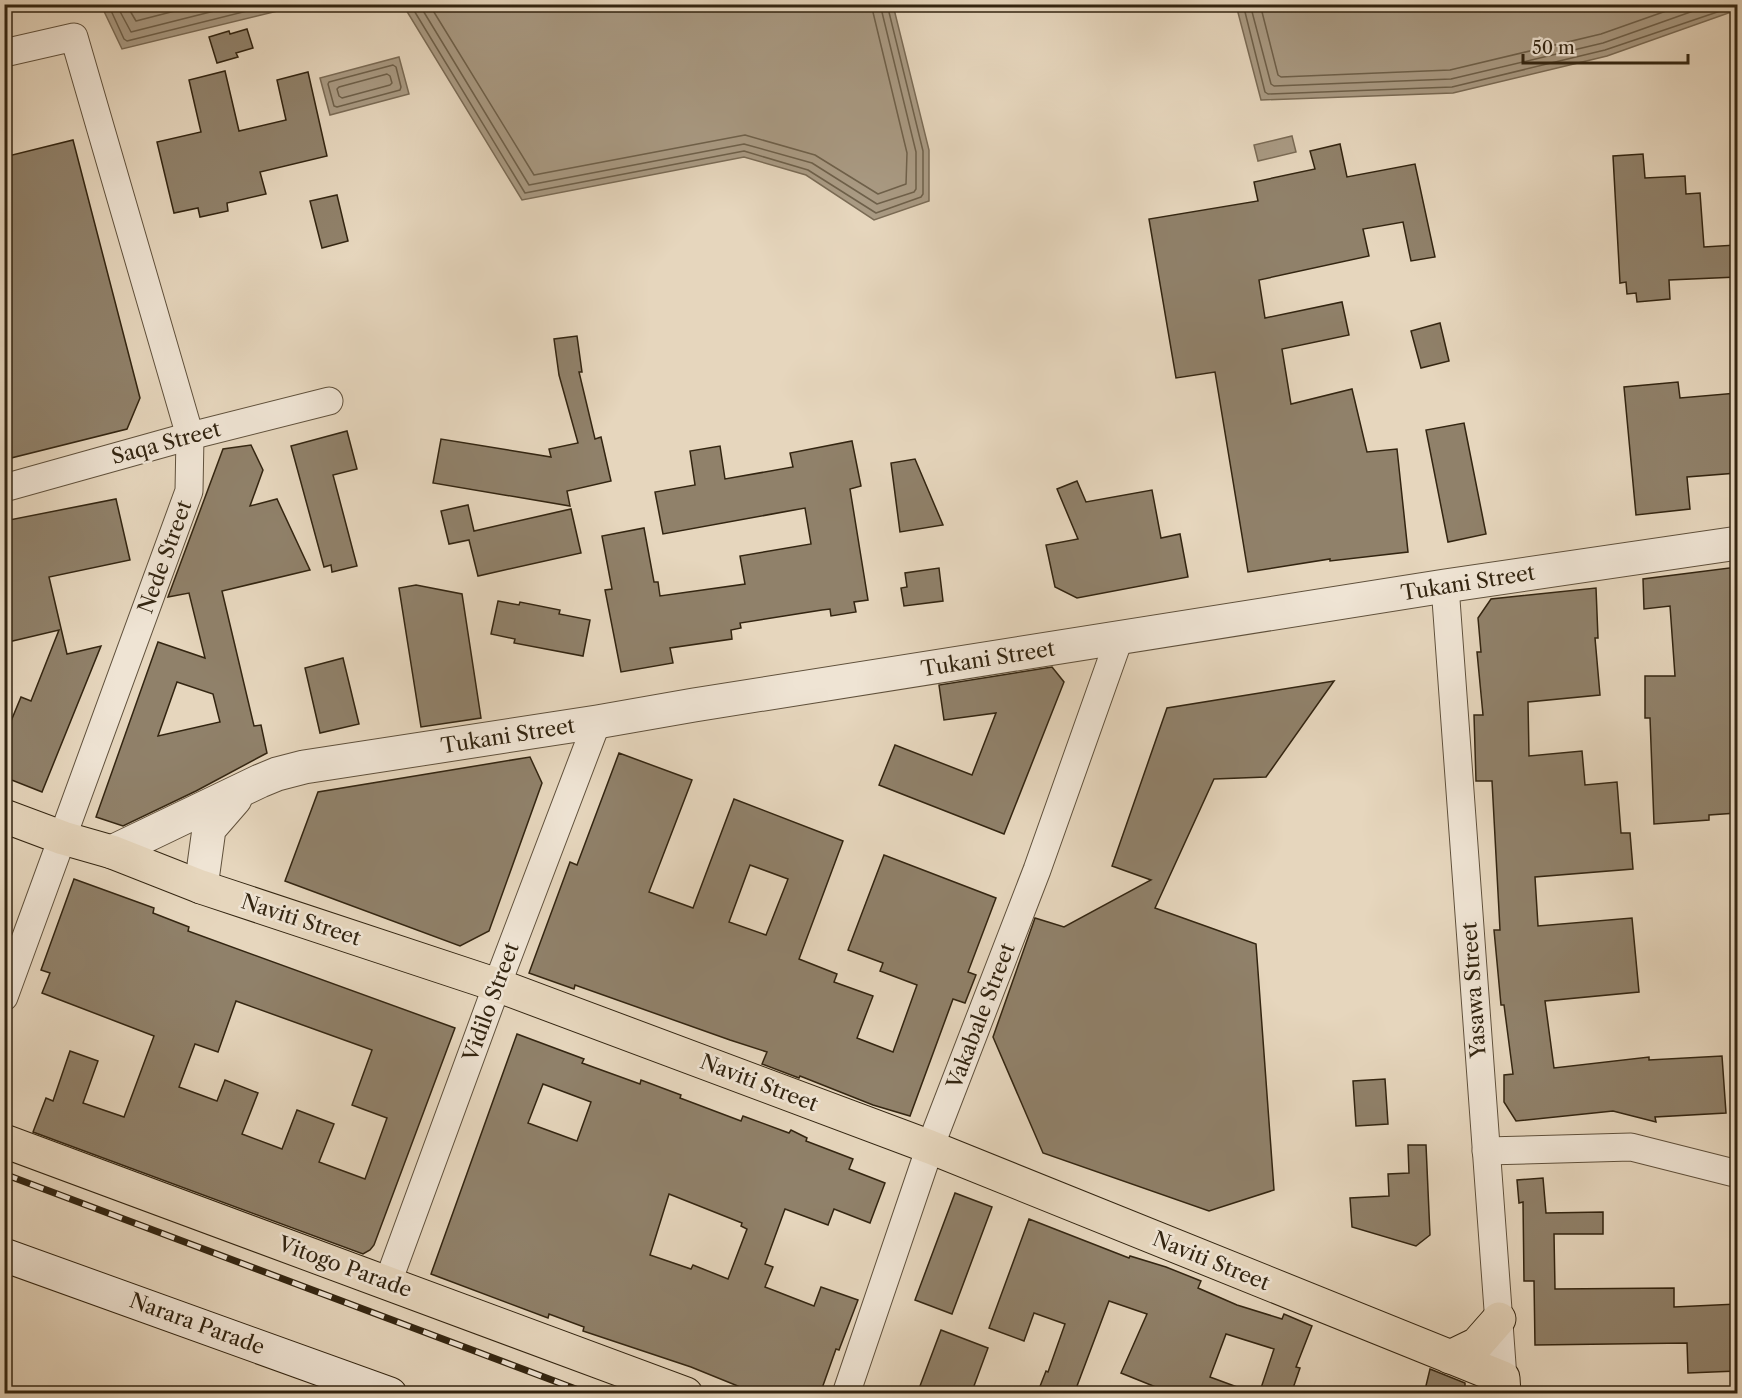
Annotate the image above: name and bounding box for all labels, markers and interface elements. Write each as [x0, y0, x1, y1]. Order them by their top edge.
scale bar [1523, 27, 1688, 65]
text: 50 m [1532, 37, 1575, 59]
street label: Saqa Street [108, 416, 224, 469]
street label: Nede Street [133, 496, 197, 617]
street label: Tukani Street [1399, 559, 1537, 605]
street label: Tukani Street [919, 635, 1057, 681]
street label: Tukani Street [439, 712, 577, 758]
street label: Naviti Street [238, 888, 365, 951]
street label: Yasawa Street [1456, 921, 1491, 1060]
street label: Vidilo Street [457, 938, 524, 1066]
street label: Vakabale Street [941, 939, 1020, 1093]
street label: Naviti Street [697, 1049, 822, 1117]
street label: Naviti Street [1149, 1226, 1274, 1296]
street label: Vitogo Parade [274, 1230, 415, 1302]
street label: Narara Parade [126, 1288, 268, 1360]

